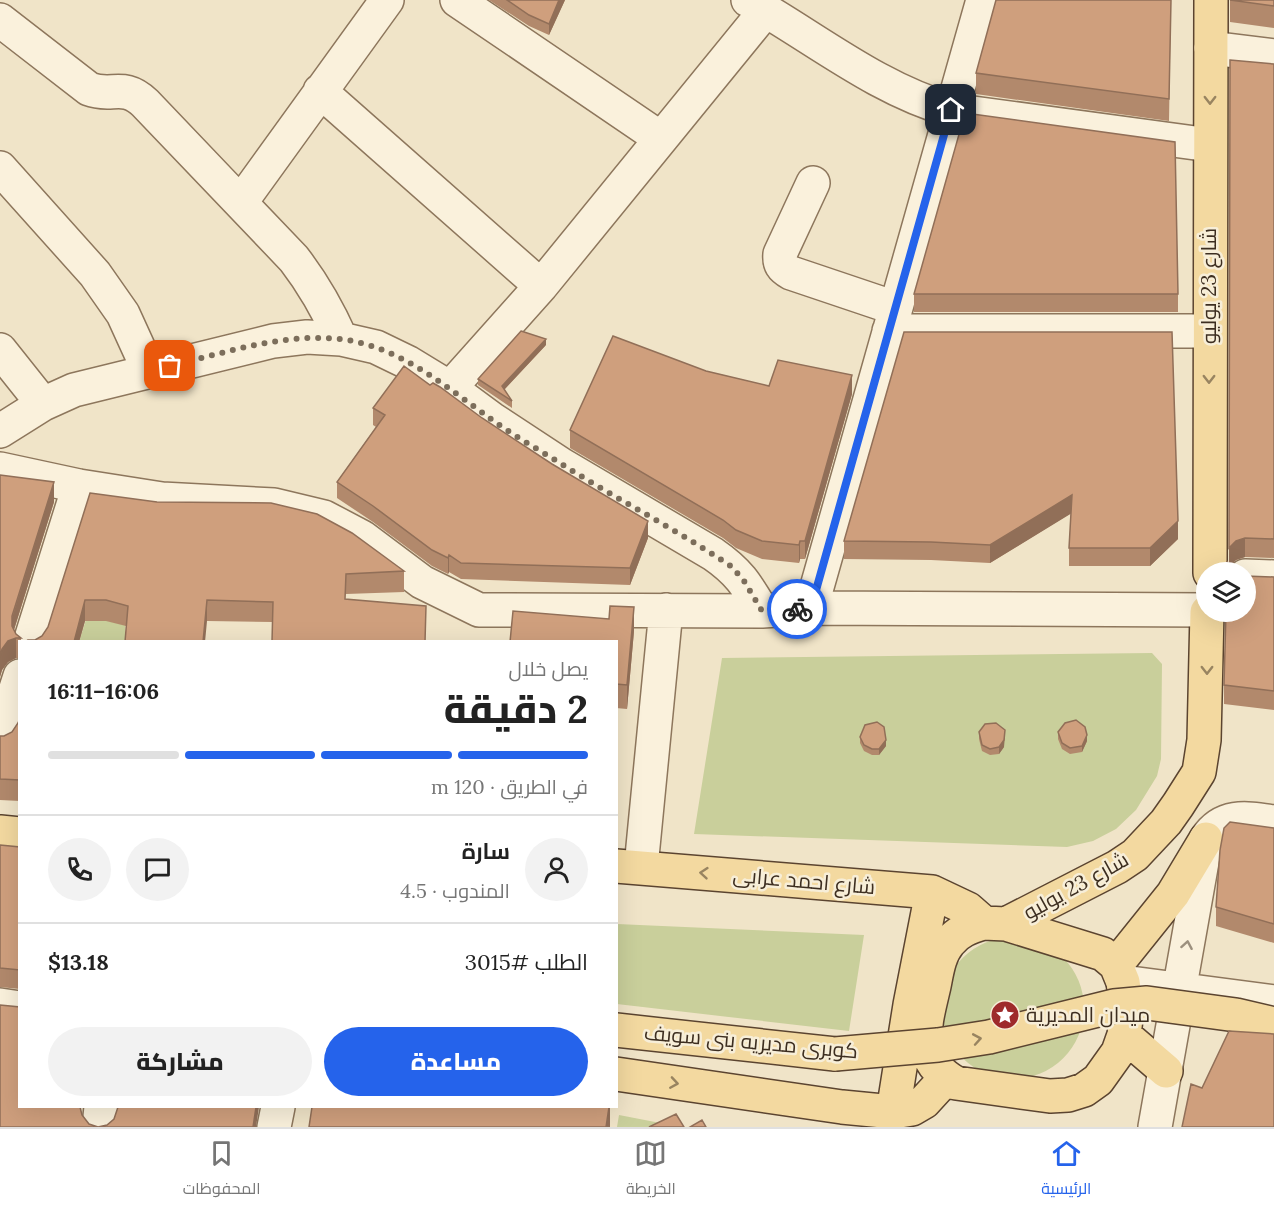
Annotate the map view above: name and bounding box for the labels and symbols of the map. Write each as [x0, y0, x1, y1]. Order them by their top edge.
pin [925, 84, 976, 135]
one-way arrow [1204, 96, 1216, 105]
street label: شارع 23 يوليو [1195, 228, 1223, 344]
pin [144, 340, 195, 391]
one-way arrow [1203, 375, 1215, 384]
courier [767, 579, 827, 639]
one-way arrow [1201, 666, 1213, 675]
street label: شارع 23 يوليو [1018, 846, 1134, 926]
street label: شارع احمد عرابى [732, 861, 876, 901]
one-way arrow [699, 866, 708, 879]
one-way arrow [1180, 941, 1193, 951]
place icon: ميدان المديرية [989, 999, 1021, 1031]
place label: ميدان المديرية [1026, 1001, 1150, 1028]
street label: كوبرى مديريه بنى سويف [643, 1019, 859, 1064]
one-way arrow [972, 1033, 982, 1045]
one-way arrow [670, 1077, 679, 1089]

